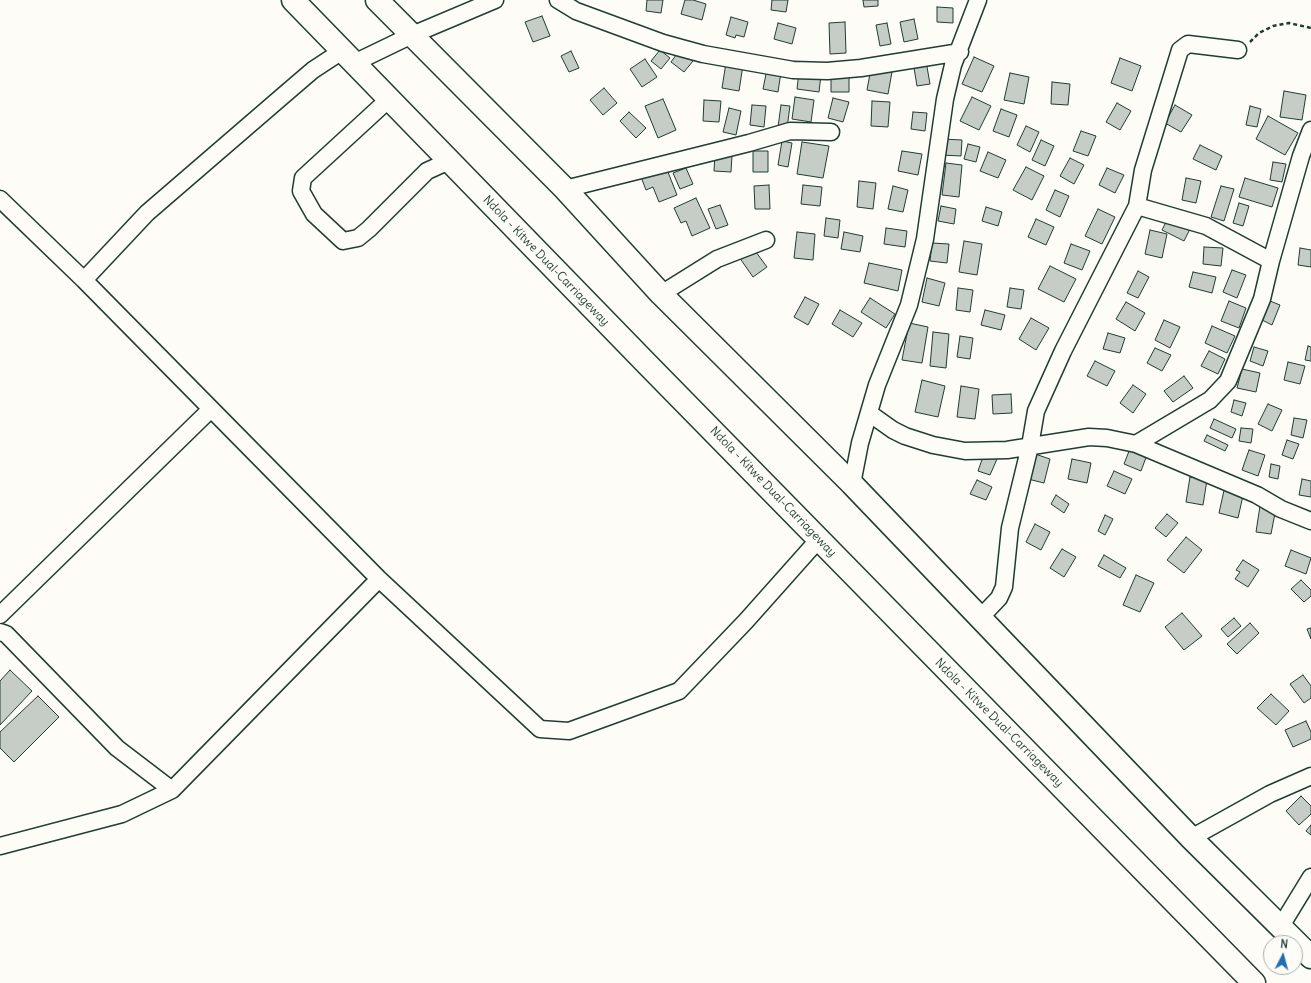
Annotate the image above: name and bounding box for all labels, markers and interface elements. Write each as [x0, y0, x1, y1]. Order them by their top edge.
street label: Ndola - Kitwe Dual-Carriageway [480, 193, 612, 329]
street label: Ndola - Kitwe Dual-Carriageway [707, 424, 839, 560]
street label: Ndola - Kitwe Dual-Carriageway [932, 656, 1066, 790]
north arrow [1263, 935, 1303, 975]
text: N [1280, 937, 1289, 951]

